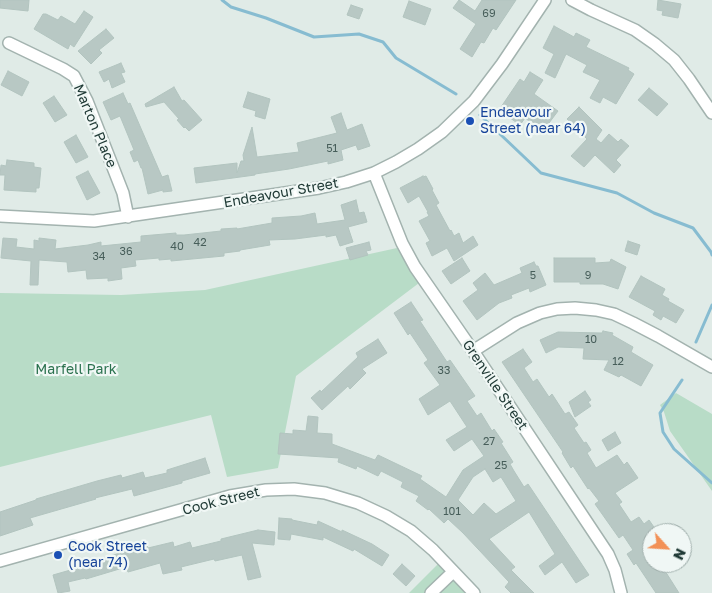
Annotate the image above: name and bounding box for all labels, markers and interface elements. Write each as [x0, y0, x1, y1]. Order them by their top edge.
house number: 69 [482, 7, 496, 21]
street label: Marton Place [70, 82, 120, 170]
place label: Endeavour Street (near 64) [480, 105, 586, 138]
marker: Endeavour Street (near 64) [464, 115, 476, 127]
house number: 51 [326, 142, 338, 156]
street label: Endeavour Street [222, 175, 340, 211]
house number: 42 [193, 236, 207, 250]
house number: 40 [170, 240, 184, 254]
house number: 36 [119, 245, 133, 259]
house number: 34 [92, 250, 106, 264]
house number: 5 [530, 269, 536, 283]
house number: 9 [585, 269, 591, 283]
house number: 10 [585, 333, 597, 347]
street label: Grenville Street [459, 337, 531, 433]
house number: 12 [612, 355, 624, 369]
park label: Marfell Park [35, 362, 117, 378]
house number: 33 [438, 364, 450, 378]
house number: 27 [483, 435, 495, 449]
house number: 25 [495, 459, 507, 473]
street label: Cook Street [181, 483, 261, 519]
house number: 101 [443, 505, 461, 519]
north arrow [642, 523, 692, 573]
place label: Cook Street (near 74) [68, 539, 147, 572]
text: N [670, 546, 690, 563]
marker: Cook Street (near 74) [52, 549, 64, 561]

